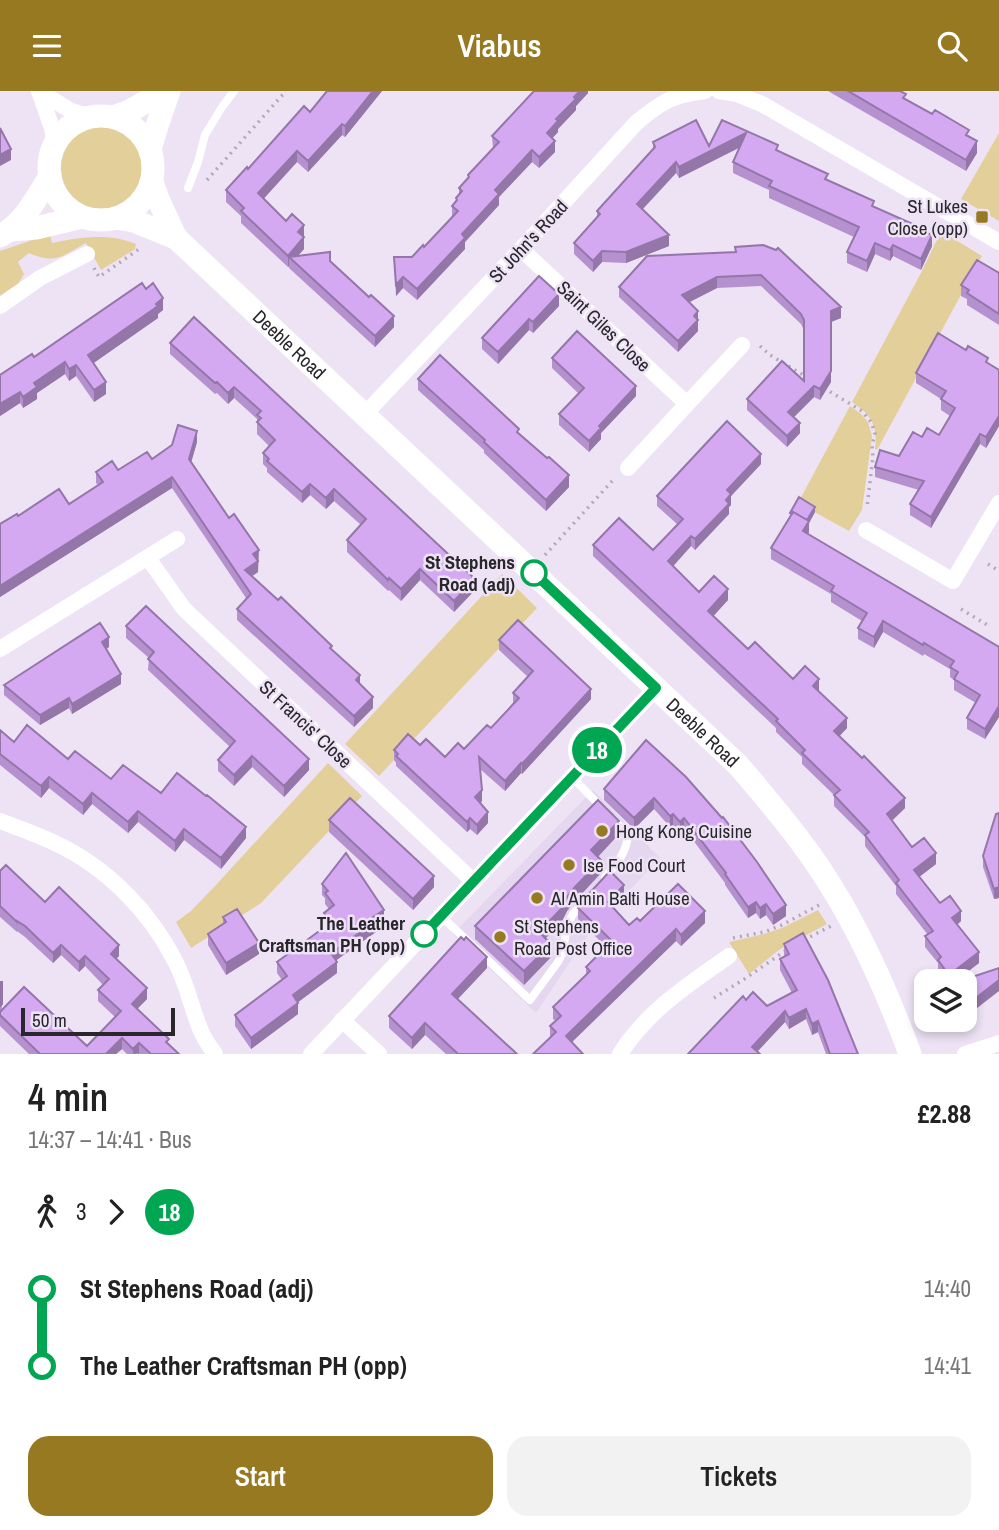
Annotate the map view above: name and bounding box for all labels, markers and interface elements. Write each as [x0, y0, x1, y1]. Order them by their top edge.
text: Viabus [457, 24, 542, 67]
icon: menu [28, 27, 66, 65]
icon: search [933, 27, 971, 65]
place label: St Lukes Close (opp) [887, 193, 968, 241]
street label: St John's Road [483, 194, 573, 288]
marker: St Lukes Close (opp) [974, 209, 990, 225]
street label: Saint Giles Close [551, 275, 657, 377]
street label: Deeble Road [247, 304, 331, 385]
place label: St Stephens Road (adj) [425, 549, 515, 597]
marker: St Stephens Road (adj) [521, 560, 547, 586]
street label: St Francis' Close [254, 674, 358, 774]
street label: Deeble Road [661, 692, 745, 773]
line badge: 18 [566, 727, 628, 773]
text: 18 [586, 734, 608, 766]
place label: Hong Kong Cuisine [616, 818, 752, 844]
marker: Hong Kong Cuisine [594, 823, 610, 839]
place label: Ise Food Court [583, 852, 686, 878]
marker: Ise Food Court [561, 857, 577, 873]
place label: Al Amin Balti House [550, 885, 690, 911]
marker: Al Amin Balti House [529, 890, 545, 906]
place label: The Leather Craftsman PH (opp) [259, 910, 405, 958]
place label: St Stephens Road Post Office [514, 913, 632, 961]
marker: The Leather Craftsman PH (opp) [411, 921, 437, 947]
marker: St Stephens Road Post Office [492, 929, 508, 945]
map controls [914, 969, 977, 1032]
button: layers [914, 969, 977, 1032]
scale bar [21, 1005, 175, 1037]
text: 50 m [32, 1007, 67, 1033]
text: 4 min [28, 1072, 108, 1123]
text: £2.88 [918, 1096, 971, 1131]
text: 14:37 – 14:41 · Bus [28, 1124, 192, 1155]
icon: walk [28, 1193, 66, 1231]
icon: forward [97, 1193, 135, 1231]
text: 3 [76, 1196, 87, 1227]
text: 18 [159, 1196, 180, 1228]
text: St Stephens Road (adj) [80, 1271, 313, 1306]
text: 14:40 [924, 1273, 971, 1304]
text: The Leather Craftsman PH (opp) [80, 1348, 407, 1383]
text: 14:41 [924, 1350, 971, 1381]
button: Start [28, 1436, 493, 1516]
button: Tickets [507, 1436, 971, 1516]

